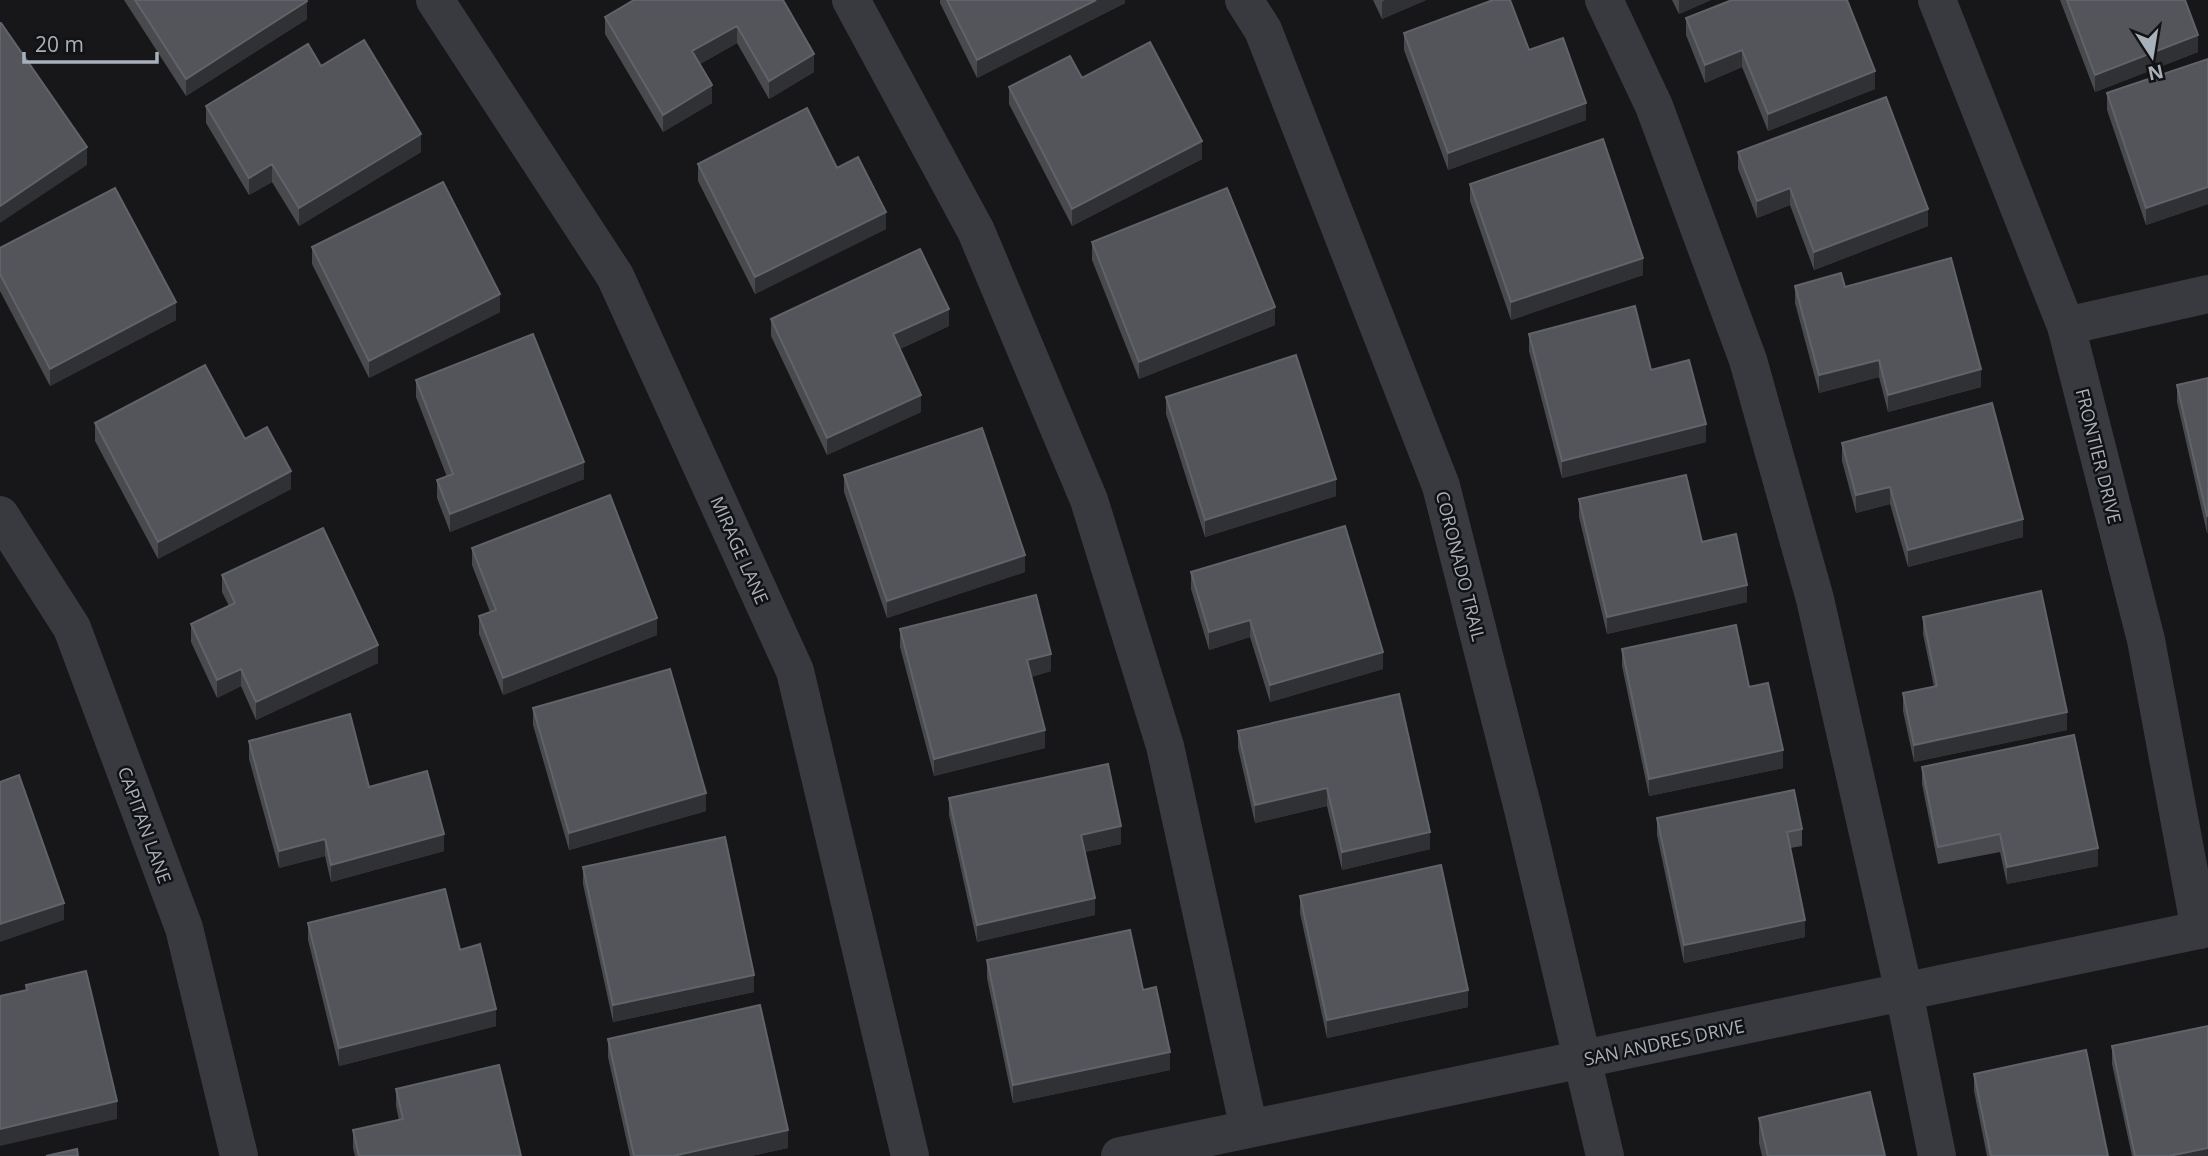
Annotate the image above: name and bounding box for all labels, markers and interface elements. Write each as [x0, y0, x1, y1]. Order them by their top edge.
scale bar [24, 21, 158, 65]
north arrow [2117, 21, 2187, 91]
text: 20 m [35, 30, 84, 58]
text: N [2145, 58, 2166, 87]
street label: FRONTIER DRIVE [2071, 386, 2127, 526]
street label: CORONADO TRAIL [1431, 488, 1491, 644]
street label: MIRAGE LANE [705, 492, 775, 608]
street label: CAPITAN LANE [113, 763, 177, 887]
street label: SAN ANDRES DRIVE [1582, 1013, 1746, 1071]

